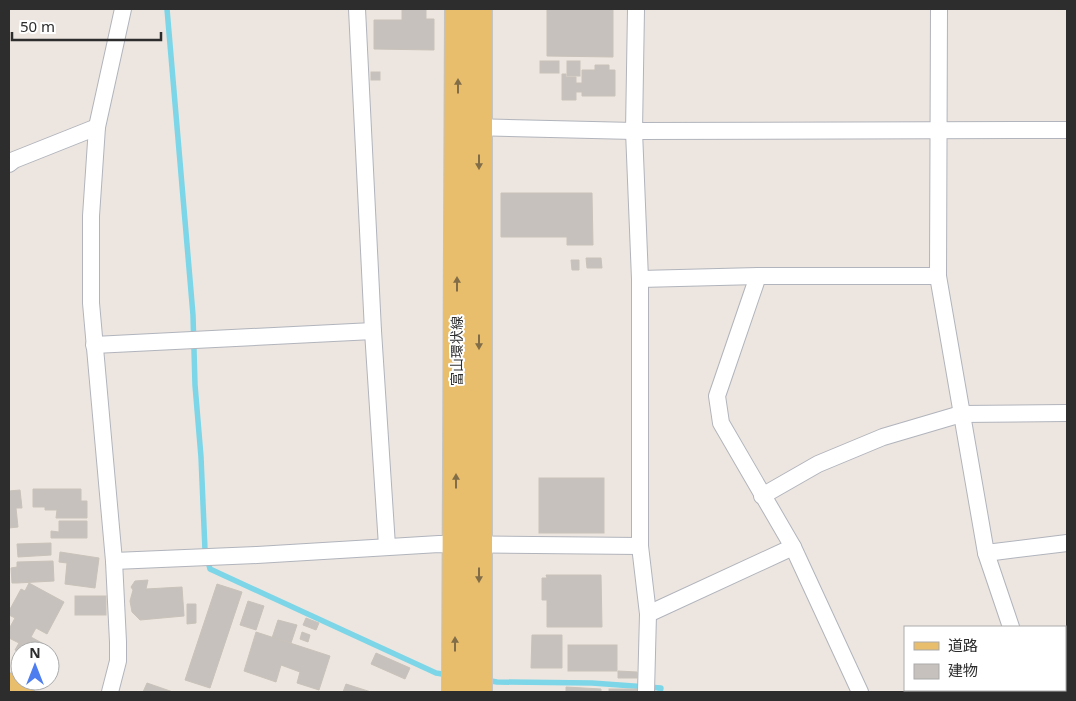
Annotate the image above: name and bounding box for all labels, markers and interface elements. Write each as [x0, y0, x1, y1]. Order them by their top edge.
scale bar [12, 10, 161, 42]
text: 50 m [20, 16, 55, 36]
one-way arrow [454, 78, 462, 94]
one-way arrow [475, 155, 483, 171]
one-way arrow [453, 275, 461, 291]
street label: 富山環状線 [447, 316, 466, 386]
one-way arrow [475, 335, 483, 351]
one-way arrow [452, 473, 460, 489]
one-way arrow [475, 567, 483, 583]
legend [904, 626, 1066, 691]
one-way arrow [451, 635, 459, 651]
text: 道路 [948, 635, 978, 655]
north arrow [10, 641, 60, 691]
text: N [29, 643, 41, 662]
text: 建物 [948, 660, 978, 680]

